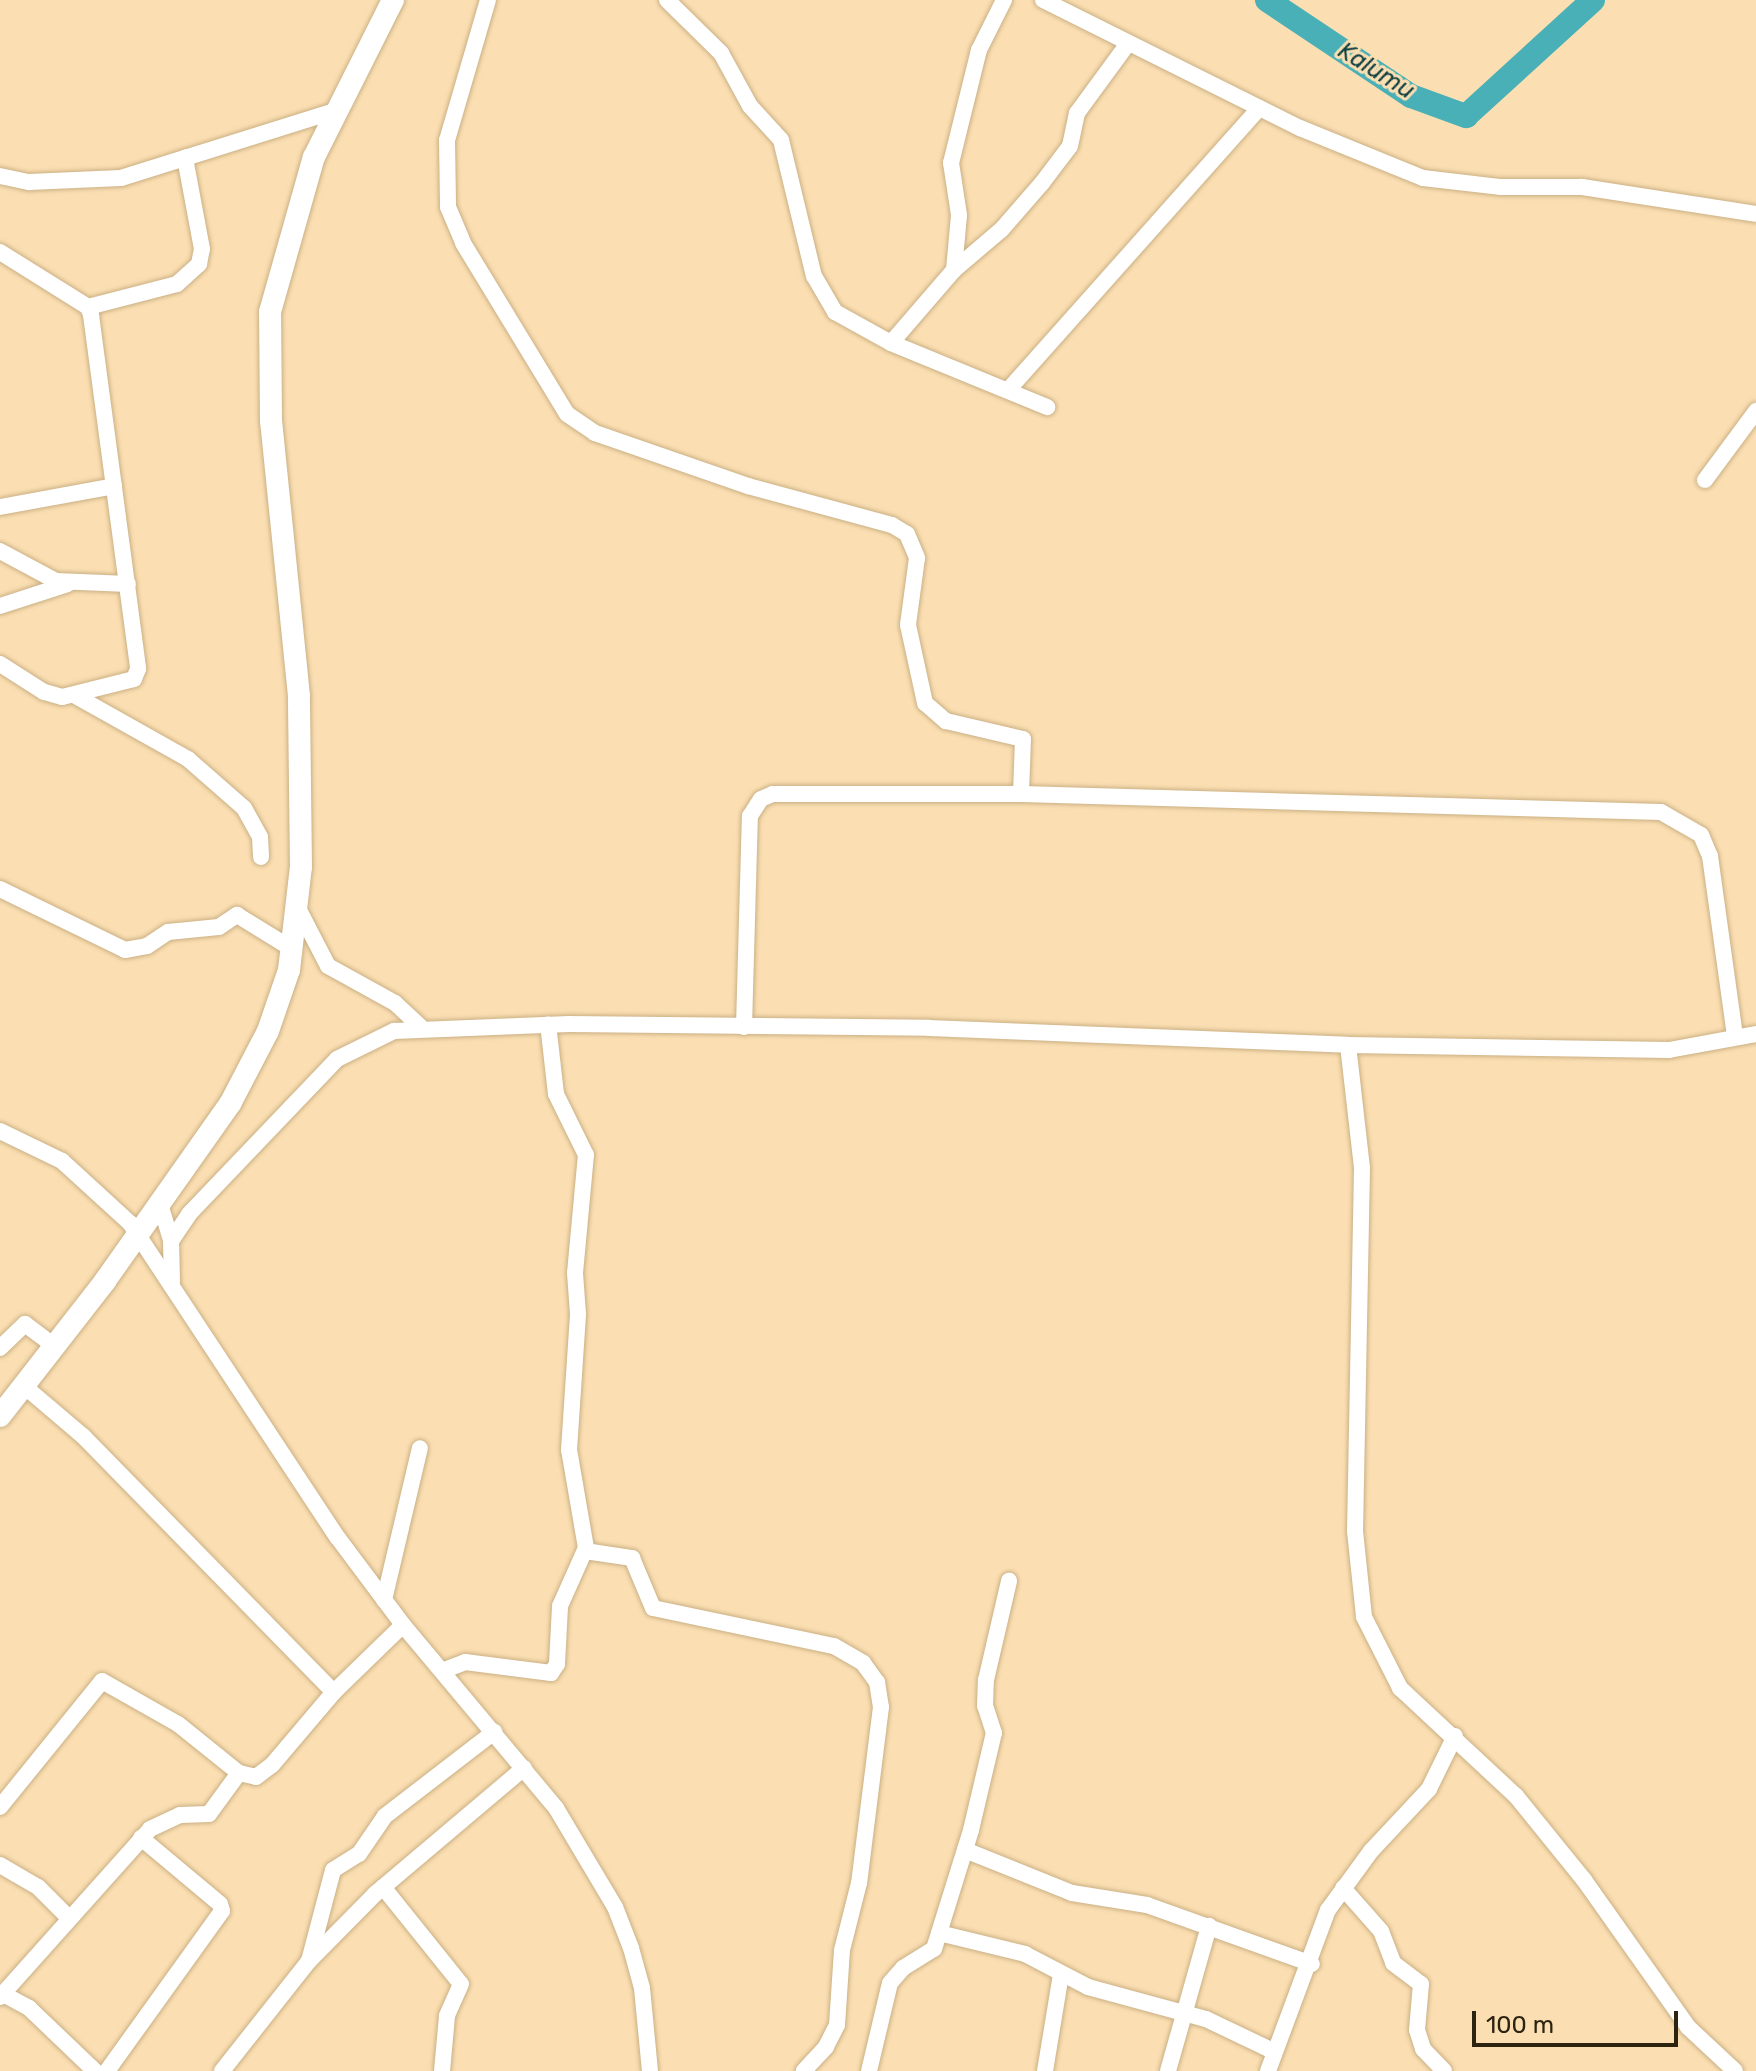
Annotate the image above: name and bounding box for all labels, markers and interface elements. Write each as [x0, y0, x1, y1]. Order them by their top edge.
water label: Kalumu [1333, 36, 1419, 106]
scale bar [1476, 1995, 1682, 2045]
text: 100 m [1486, 2011, 1554, 2039]

